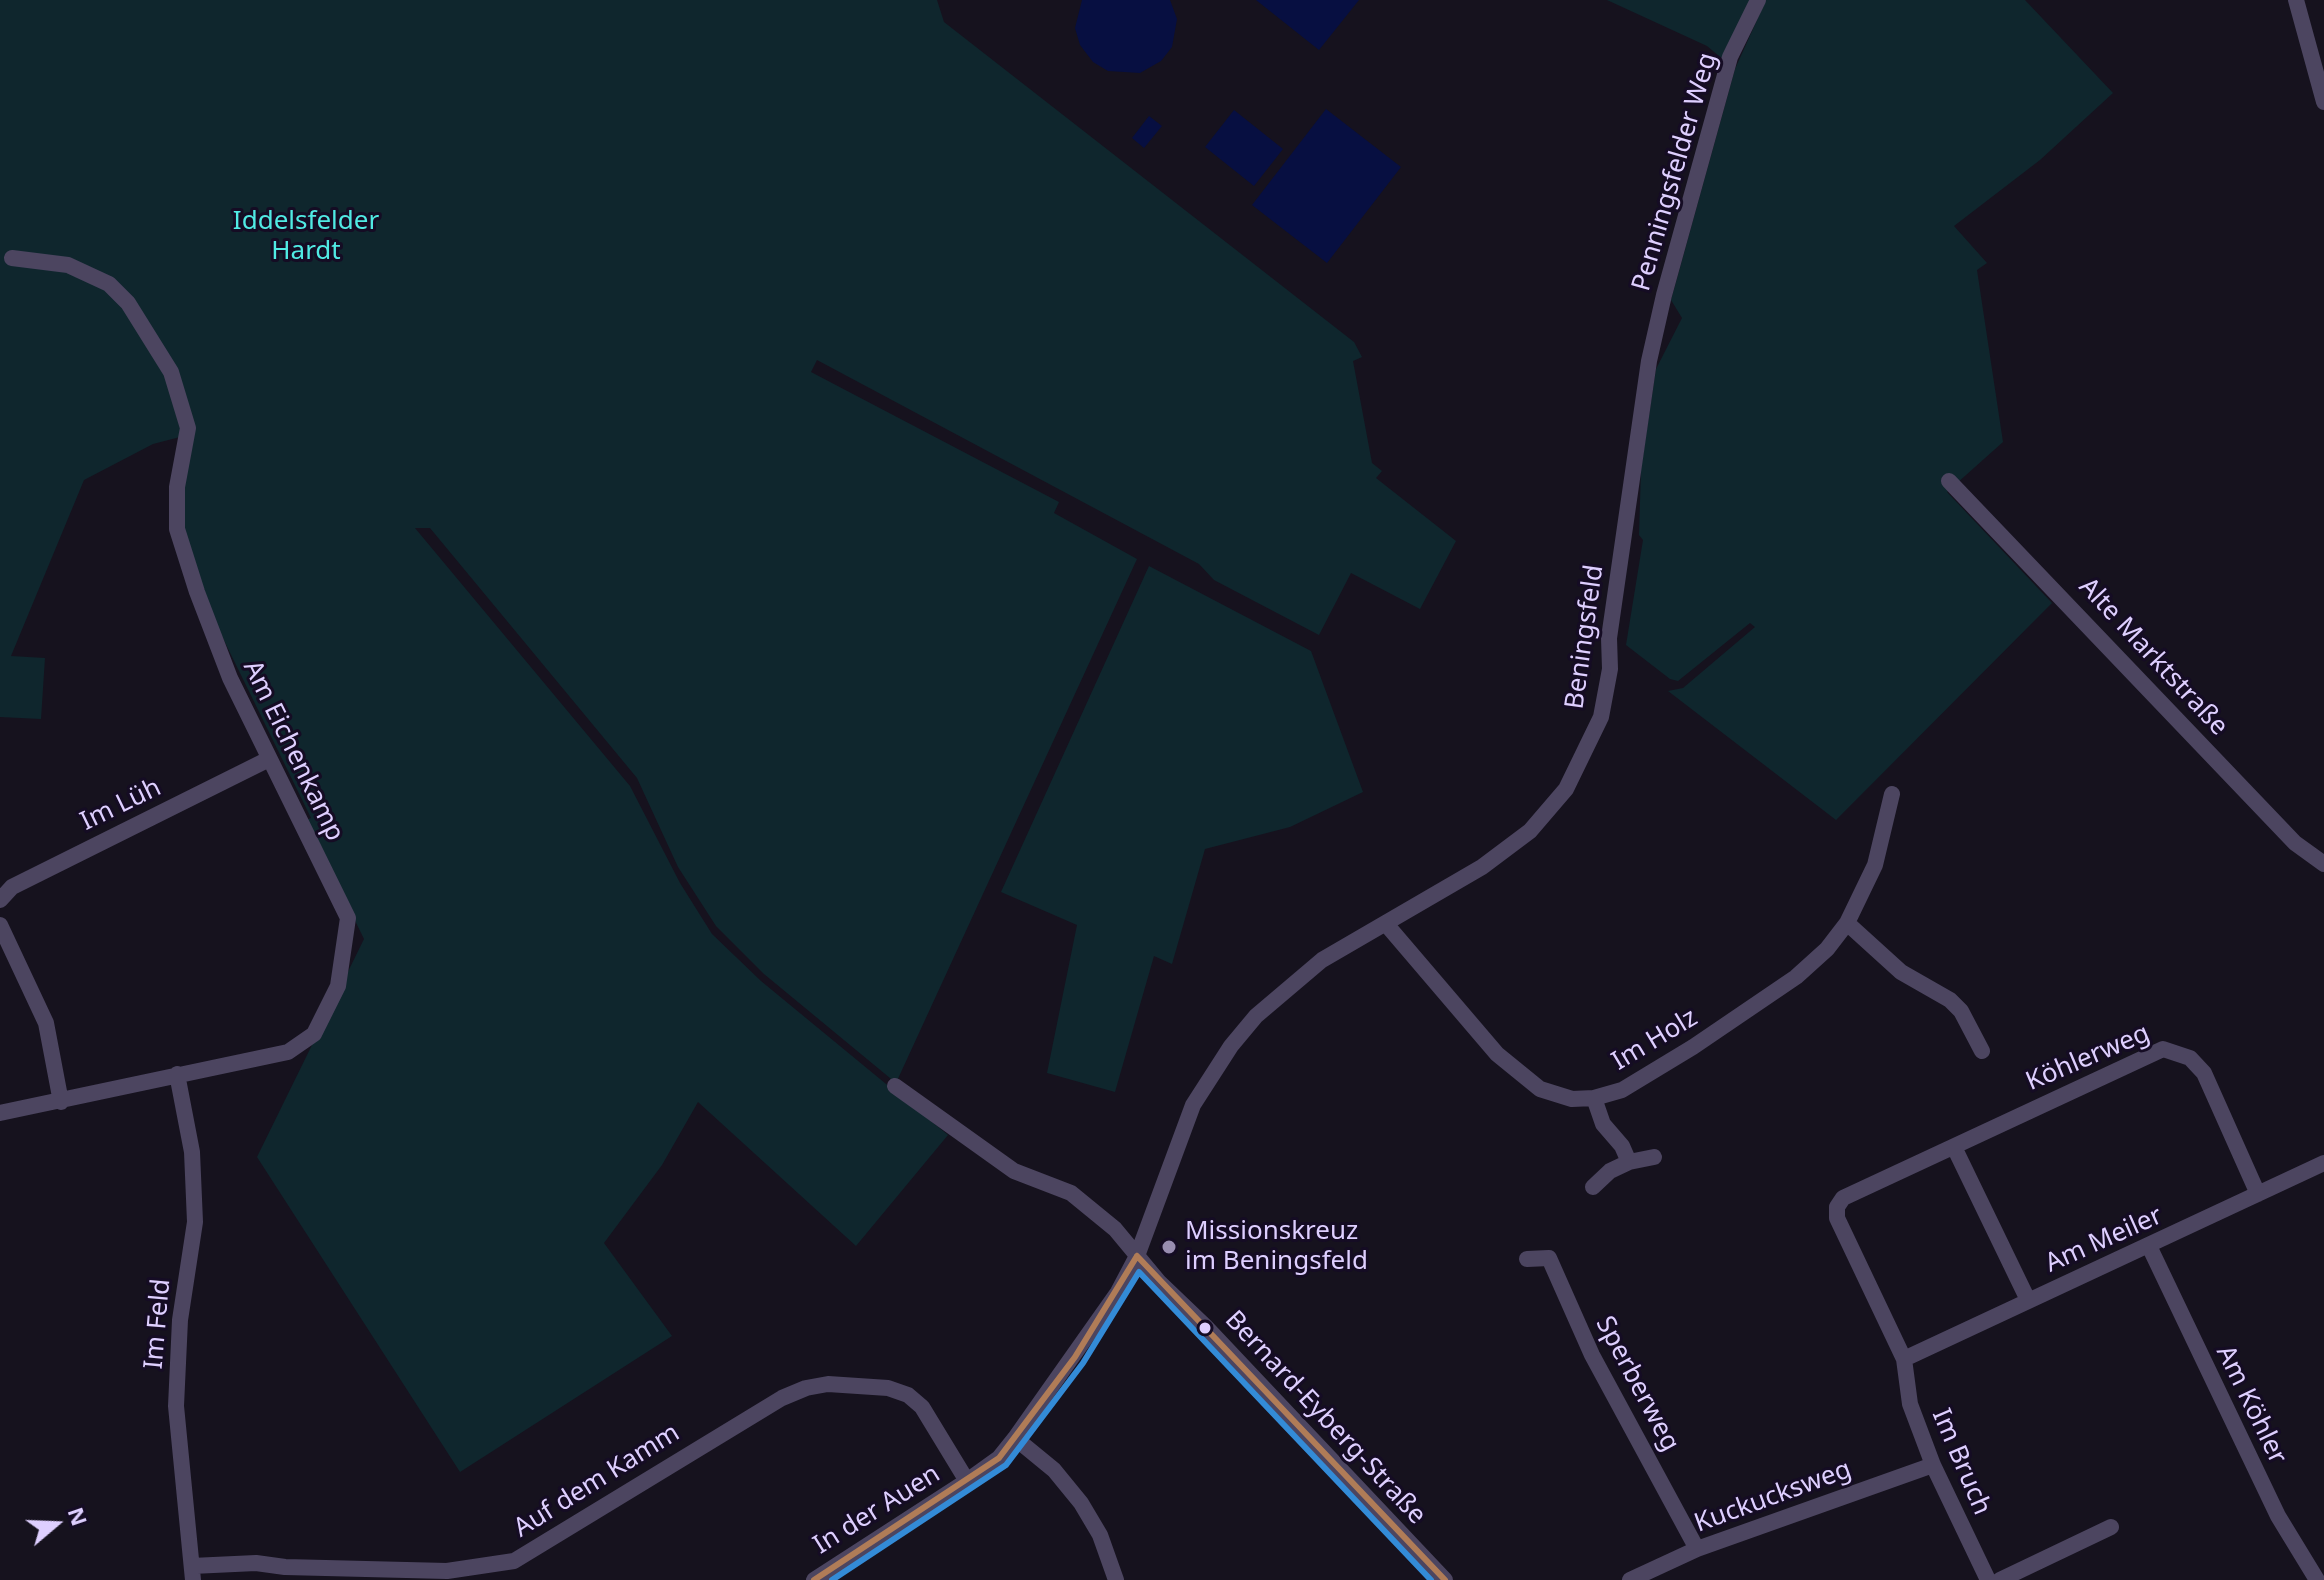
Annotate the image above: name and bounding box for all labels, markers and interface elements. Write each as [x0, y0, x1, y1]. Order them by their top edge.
street label: Penningsfelder Weg [1626, 49, 1724, 295]
park label: Iddelsfelder Hardt [233, 206, 379, 268]
street label: Beningsfeld [1559, 563, 1611, 711]
street label: Alte Marktstraße [2072, 572, 2234, 742]
street label: Am Eichenkamp [236, 656, 350, 846]
street label: Im Lüh [76, 772, 166, 838]
street label: Im Holz [1607, 1002, 1703, 1078]
street label: Köhlerweg [2022, 1018, 2154, 1098]
street label: Am Meiler [2041, 1200, 2167, 1280]
place label: Missionskreuz im Beningsfeld [1185, 1216, 1368, 1278]
marker: Missionskreuz im Beningsfeld [1160, 1238, 1178, 1256]
street label: Im Feld [139, 1277, 177, 1371]
street label: Bernard-Eyberg-Straße [1218, 1305, 1432, 1531]
street label: Sperberweg [1588, 1311, 1686, 1457]
unlabelled marker [1197, 1320, 1213, 1336]
street label: Am Köhler [2209, 1341, 2293, 1469]
street label: Im Bruch [1925, 1404, 1997, 1520]
street label: Auf dem Kamm [508, 1418, 686, 1544]
street label: Kuckucksweg [1690, 1454, 1856, 1540]
street label: In der Auen [808, 1459, 946, 1561]
north arrow [16, 1484, 96, 1564]
text: N [62, 1503, 96, 1530]

